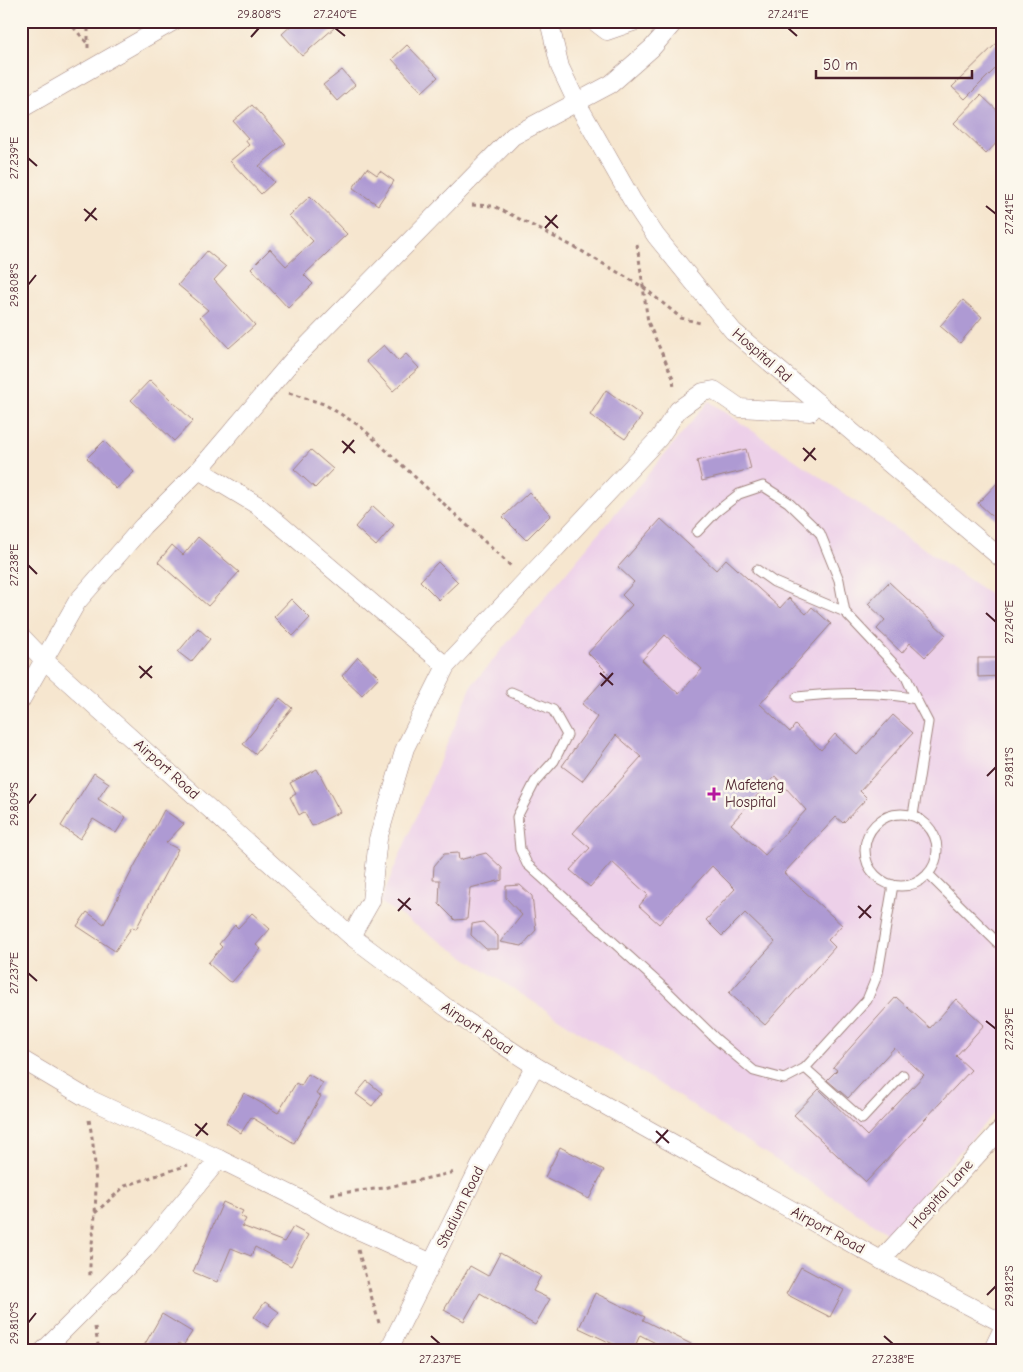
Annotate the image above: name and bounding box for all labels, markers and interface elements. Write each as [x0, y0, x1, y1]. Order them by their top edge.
text: 29.808°S [237, 7, 281, 21]
text: 27.240°E [313, 7, 357, 21]
text: 27.241°E [768, 7, 808, 21]
scale bar [816, 48, 972, 80]
text: 50 m [823, 56, 858, 74]
text: 27.239°E [7, 137, 21, 179]
text: 27.241°E [1002, 194, 1016, 234]
text: 29.808°S [7, 263, 21, 307]
street label: Hospital Rd [729, 324, 795, 386]
text: 27.238°E [7, 544, 21, 586]
text: 27.240°E [1002, 600, 1016, 644]
street label: Airport Road [131, 735, 203, 803]
text: 29.811°S [1002, 747, 1016, 787]
place label: Mafeteng Hospital [725, 776, 784, 811]
text: 29.809°S [7, 782, 21, 826]
marker: Mafeteng Hospital [707, 787, 721, 801]
text: 27.237°E [7, 952, 21, 994]
street label: Airport Road [438, 998, 516, 1058]
text: 27.239°E [1002, 1008, 1016, 1050]
street label: Hospital Lane [905, 1155, 977, 1232]
street label: Stadium Road [432, 1163, 488, 1251]
street label: Airport Road [788, 1202, 868, 1258]
text: 29.812°S [1002, 1265, 1016, 1307]
text: 29.810°S [7, 1301, 21, 1344]
text: 27.237°E [419, 1352, 461, 1366]
text: 27.238°E [872, 1352, 914, 1366]

